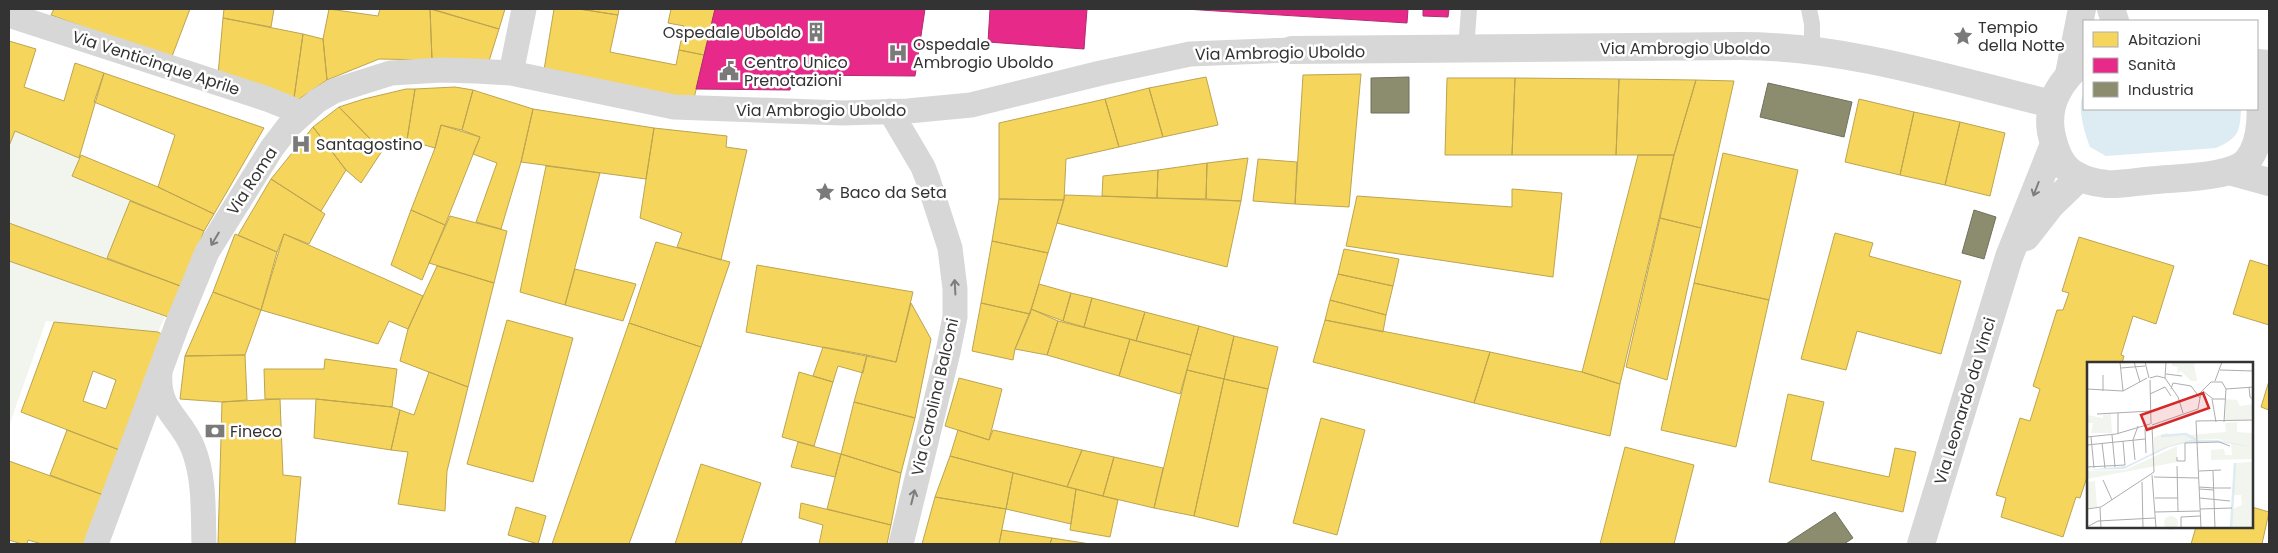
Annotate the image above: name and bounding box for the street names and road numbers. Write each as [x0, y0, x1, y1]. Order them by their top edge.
street label: Via Venticinque Aprile [69, 25, 243, 101]
street label: Via Ambrogio Uboldo [1600, 37, 1770, 60]
street label: Via Ambrogio Uboldo [1195, 40, 1365, 66]
street label: Via Ambrogio Uboldo [736, 99, 906, 122]
street label: Via Roma [221, 142, 283, 220]
street label: Via Leonardo da Vinci [1929, 315, 2001, 487]
street label: Via Carolina Balconi [906, 316, 964, 478]

